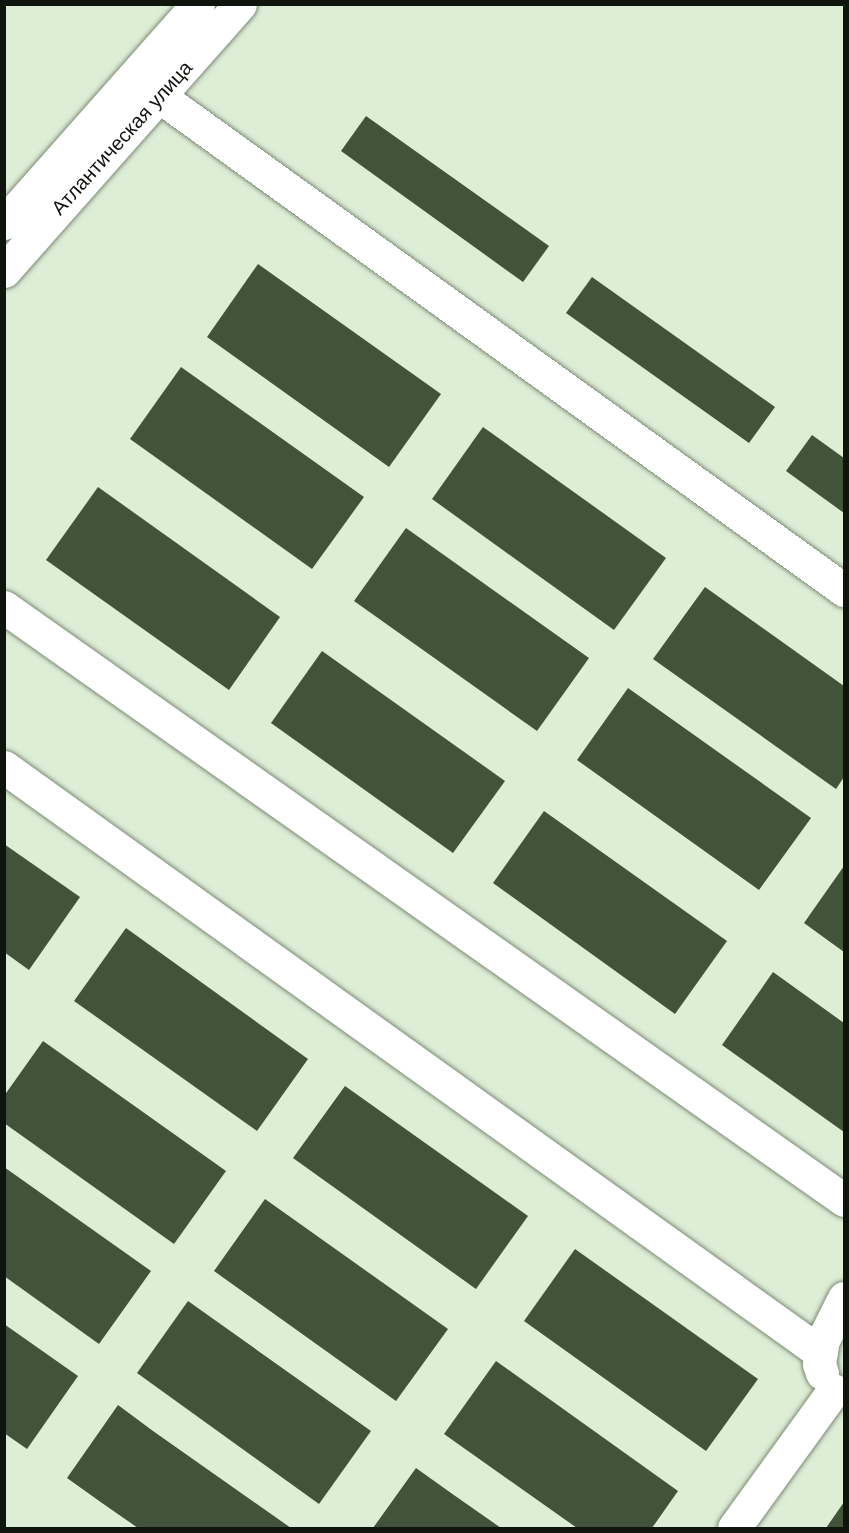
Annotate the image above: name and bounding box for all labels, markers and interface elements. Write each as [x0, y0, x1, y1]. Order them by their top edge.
street label: Атлантическая улица [46, 56, 198, 220]

